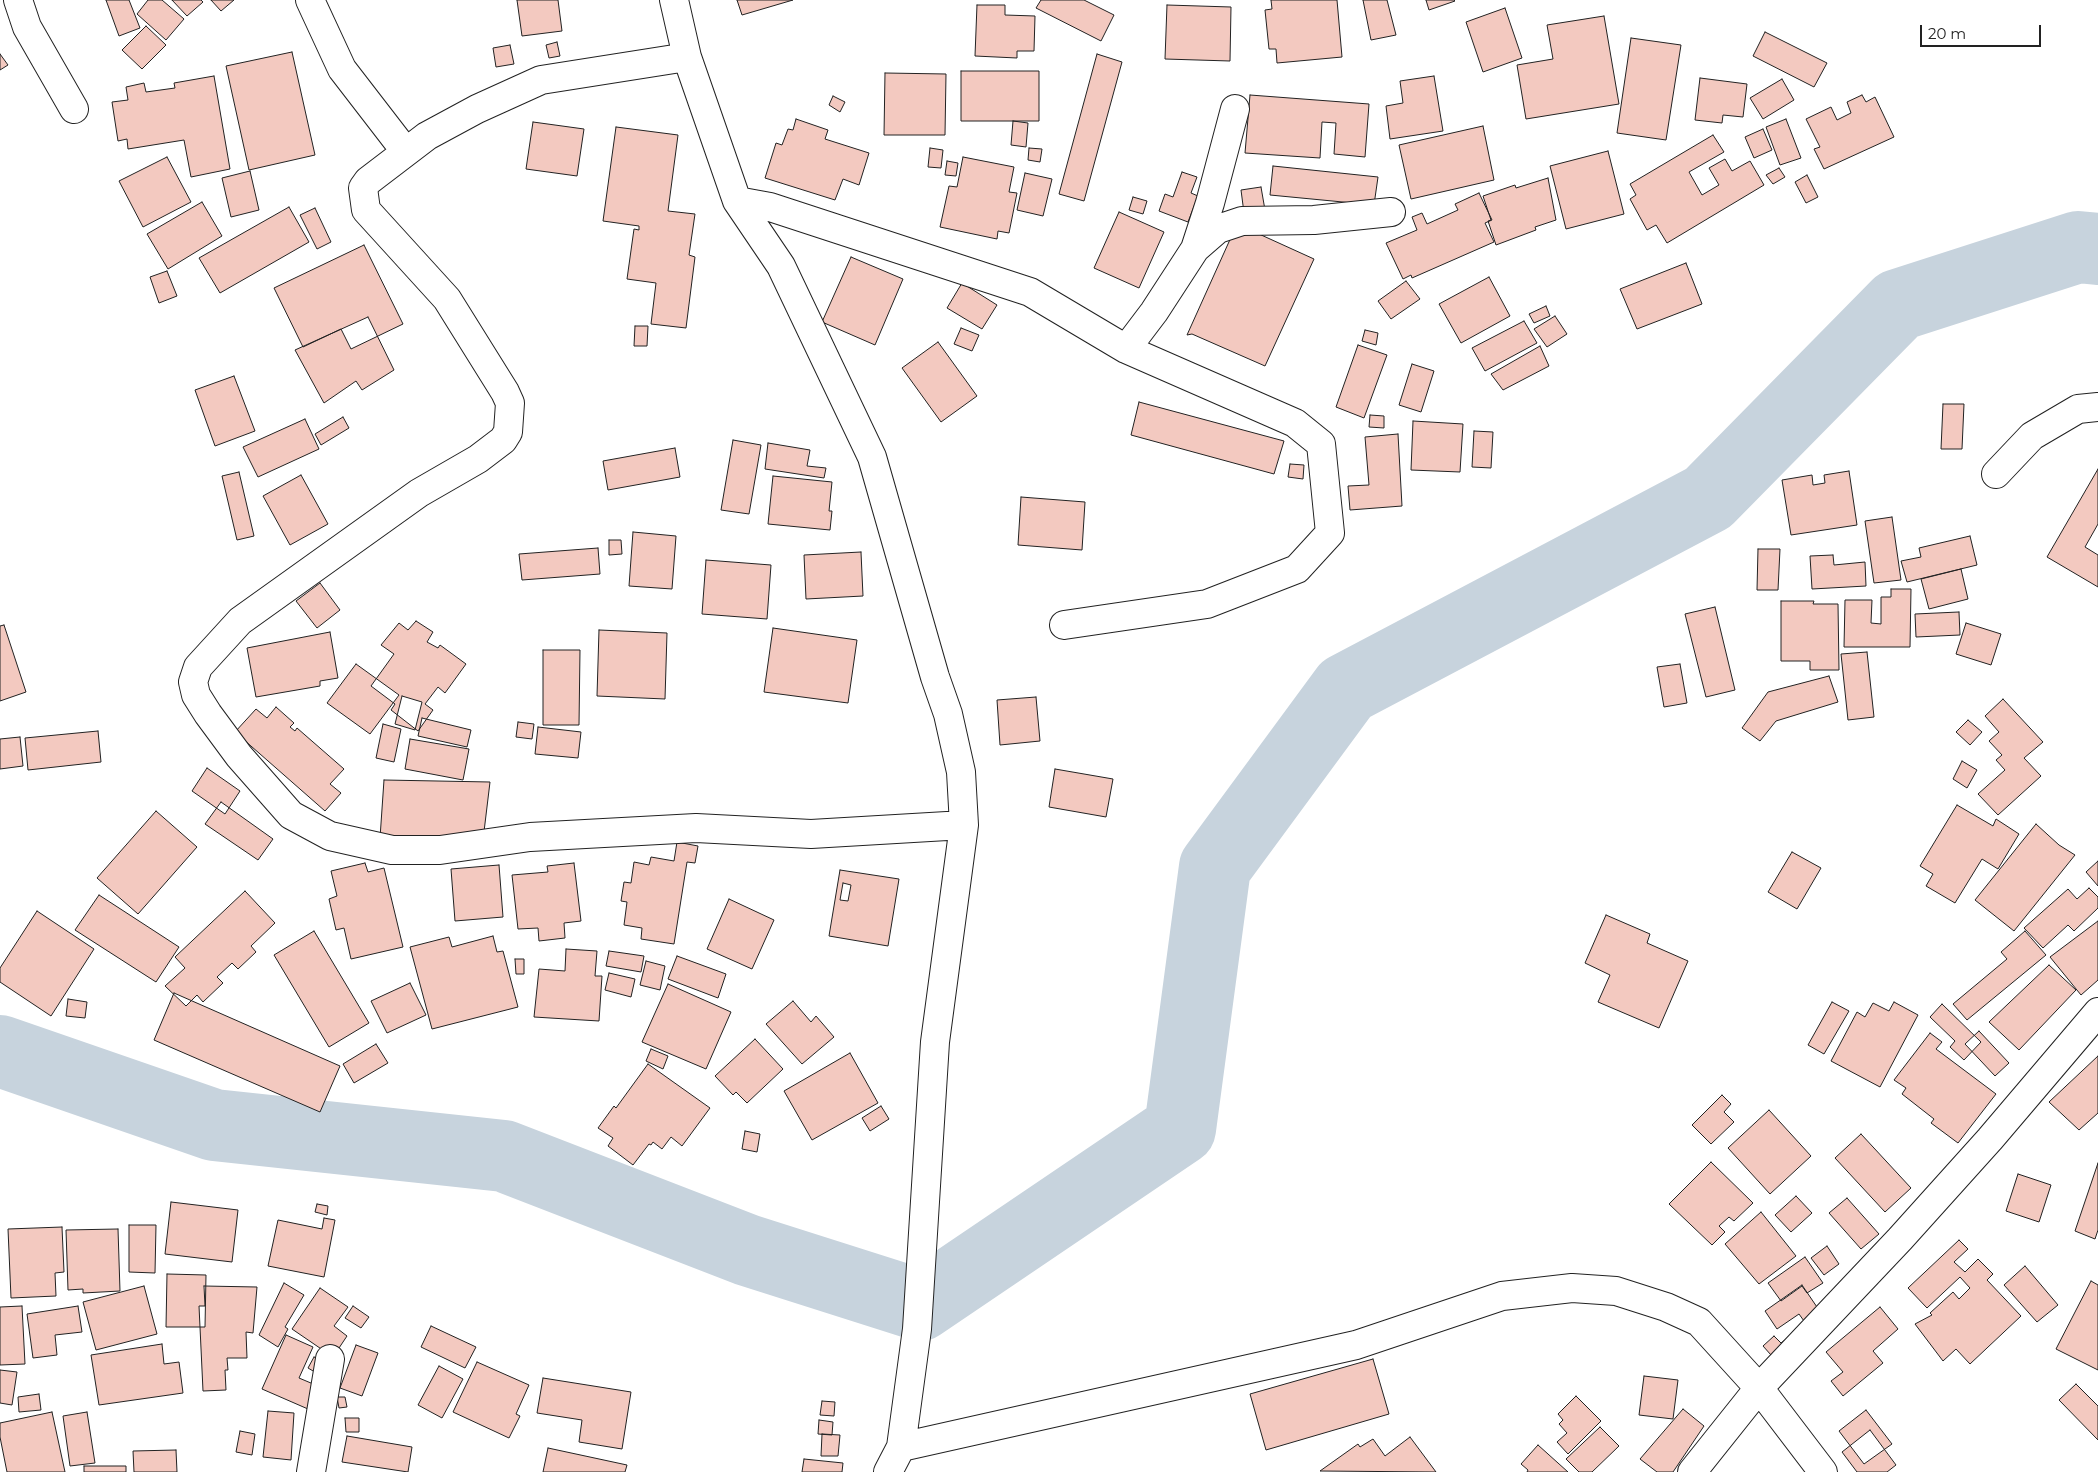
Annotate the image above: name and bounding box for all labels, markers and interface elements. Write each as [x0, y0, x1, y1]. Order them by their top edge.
scale bar [1923, 15, 2044, 47]
text: 20 m [1928, 24, 1966, 43]

